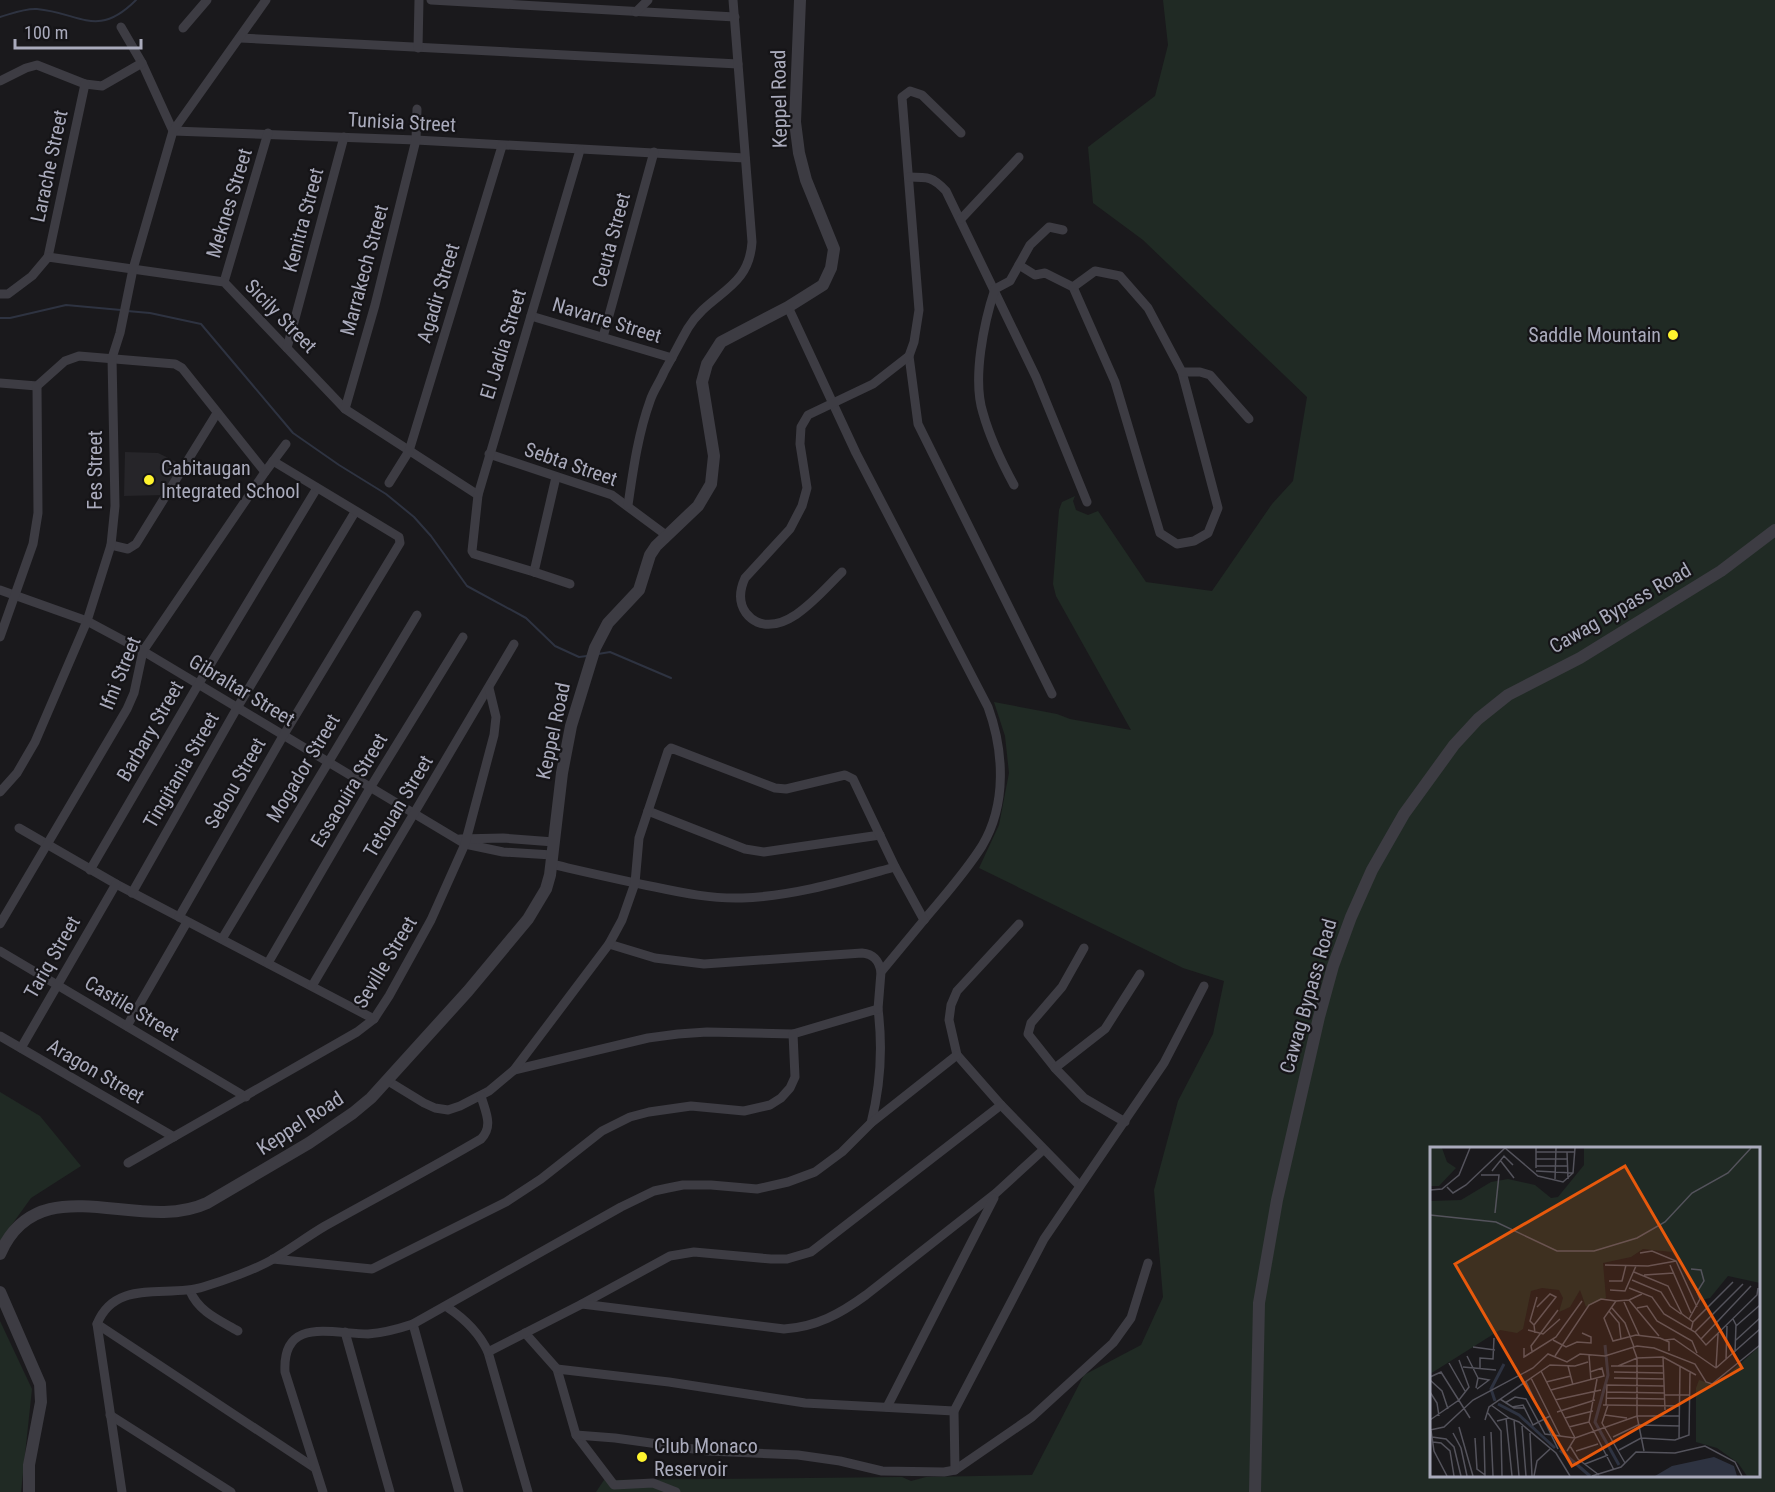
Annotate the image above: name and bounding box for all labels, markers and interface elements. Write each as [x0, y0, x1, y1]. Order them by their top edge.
scale bar [15, 12, 141, 50]
text: 100 m [24, 22, 68, 43]
street label: Keppel Road [766, 50, 792, 148]
street label: Tunisia Street [347, 107, 457, 137]
street label: Larache Street [25, 108, 73, 224]
street label: Meknes Street [201, 145, 257, 261]
street label: Kenitra Street [278, 165, 328, 275]
street label: Ceuta Street [587, 190, 635, 290]
street label: Marrakech Street [335, 202, 393, 338]
street label: Agadir Street [411, 240, 465, 346]
street label: Sicily Street [240, 274, 322, 358]
street label: El Jadia Street [475, 286, 531, 402]
street label: Navarre Street [550, 292, 664, 348]
place label: Saddle Mountain [1528, 323, 1661, 347]
marker: Saddle Mountain [1666, 328, 1680, 342]
street label: Fes Street [83, 430, 107, 510]
street label: Sebta Street [521, 437, 621, 491]
place label: Cabitaugan Integrated School [161, 456, 300, 503]
marker: Cabitaugan Integrated School [142, 473, 156, 487]
street label: Cawag Bypass Road [1545, 558, 1695, 658]
street label: Ifni Street [94, 633, 146, 713]
street label: Gibraltar Street [185, 649, 299, 731]
street label: Barbary Street [112, 676, 188, 786]
street label: Keppel Road [531, 680, 575, 782]
street label: Tingitania Street [138, 708, 224, 832]
street label: Mogador Street [261, 709, 345, 827]
street label: Essaouira Street [306, 729, 392, 851]
street label: Sebou Street [199, 733, 271, 833]
street label: Tetouan Street [358, 750, 438, 861]
street label: Tariq Street [19, 912, 85, 1002]
street label: Seville Street [348, 912, 422, 1012]
street label: Cawag Bypass Road [1274, 916, 1342, 1076]
street label: Castile Street [80, 970, 184, 1046]
street label: Aragon Street [43, 1034, 149, 1108]
street label: Keppel Road [252, 1086, 348, 1160]
inset map [1430, 1147, 1760, 1477]
place label: Club Monaco Reservoir [654, 1434, 758, 1481]
marker: Club Monaco Reservoir [635, 1450, 649, 1464]

